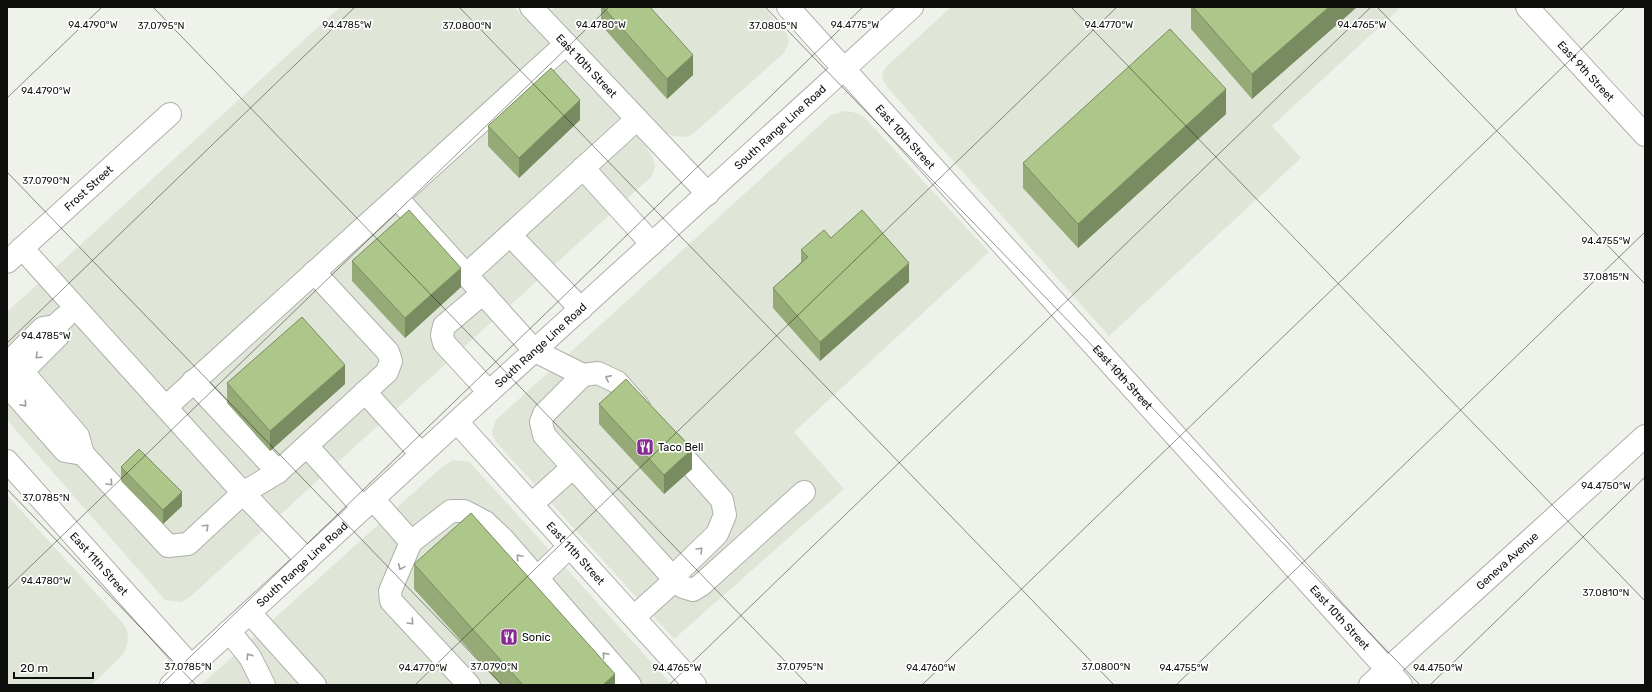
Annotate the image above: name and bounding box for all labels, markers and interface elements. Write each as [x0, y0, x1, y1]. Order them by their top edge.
text: 94.4790°W [68, 19, 118, 31]
text: 94.4785°W [322, 19, 372, 31]
text: 94.4780°W [576, 19, 626, 31]
text: 94.4775°W [831, 19, 879, 31]
text: 94.4770°W [1085, 19, 1133, 31]
text: 94.4765°W [1338, 19, 1386, 31]
text: 37.0795°N [137, 20, 185, 32]
text: 37.0800°N [442, 20, 492, 32]
text: 37.0805°N [749, 20, 797, 32]
street label: East 10th Street [554, 31, 620, 101]
street label: East 9th Street [1555, 38, 1617, 104]
street label: South Range Line Road [732, 82, 829, 172]
text: 94.4790°W [21, 85, 71, 97]
street label: East 10th Street [873, 102, 938, 172]
street label: Frost Street [61, 162, 116, 213]
text: 37.0790°N [22, 175, 70, 187]
text: 94.4755°W [1581, 235, 1631, 247]
text: 37.0815°N [1583, 271, 1629, 283]
street label: South Range Line Road [492, 300, 589, 390]
text: 94.4785°W [21, 330, 71, 342]
street label: East 10th Street [1090, 342, 1156, 413]
one-way arrow [35, 351, 43, 359]
one-way arrow [605, 375, 612, 382]
one-way arrow [19, 400, 26, 407]
restaurant icon: Taco Bell [635, 437, 655, 457]
place label: Taco Bell [658, 441, 703, 454]
one-way arrow [105, 478, 112, 486]
text: 94.4750°W [1581, 480, 1631, 492]
text: 37.0785°N [22, 492, 70, 504]
street label: South Range Line Road [254, 519, 350, 610]
street label: East 11th Street [544, 519, 608, 588]
one-way arrow [201, 524, 209, 532]
street label: East 11th Street [67, 529, 131, 598]
street label: Geneva Avenue [1473, 529, 1541, 592]
one-way arrow [695, 548, 702, 555]
one-way arrow [517, 555, 524, 562]
one-way arrow [397, 563, 405, 570]
text: 94.4780°W [21, 575, 71, 587]
street label: East 10th Street [1307, 582, 1373, 653]
text: 37.0810°N [1582, 587, 1630, 599]
one-way arrow [406, 617, 414, 625]
restaurant icon: Sonic [499, 627, 519, 647]
place label: Sonic [522, 631, 551, 644]
one-way arrow [602, 653, 609, 660]
scale bar [14, 654, 93, 680]
one-way arrow [247, 654, 254, 661]
text: 20 m [20, 661, 48, 675]
text: 37.0785°N [164, 661, 212, 673]
text: 37.0790°N [470, 661, 518, 673]
text: 37.0795°N [776, 661, 824, 673]
text: 37.0800°N [1081, 661, 1131, 673]
text: 94.4770°W [399, 662, 447, 674]
text: 94.4765°W [653, 662, 701, 674]
text: 94.4760°W [906, 662, 956, 674]
text: 94.4755°W [1159, 662, 1209, 674]
text: 94.4750°W [1413, 662, 1463, 674]

